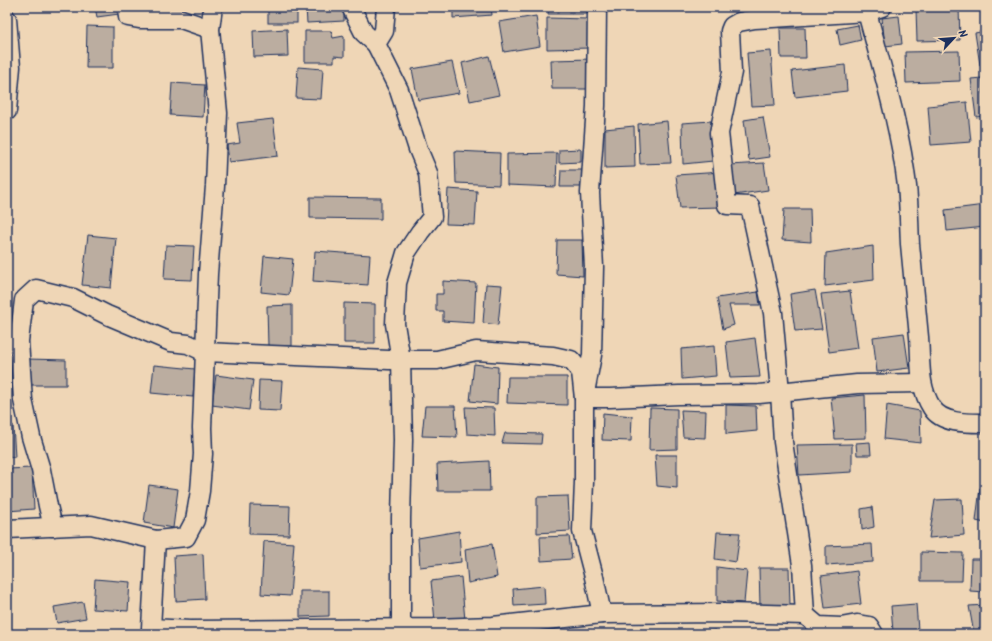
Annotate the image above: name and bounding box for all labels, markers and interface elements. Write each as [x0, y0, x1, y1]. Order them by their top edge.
north arrow [934, 18, 974, 58]
text: N [952, 27, 972, 41]

